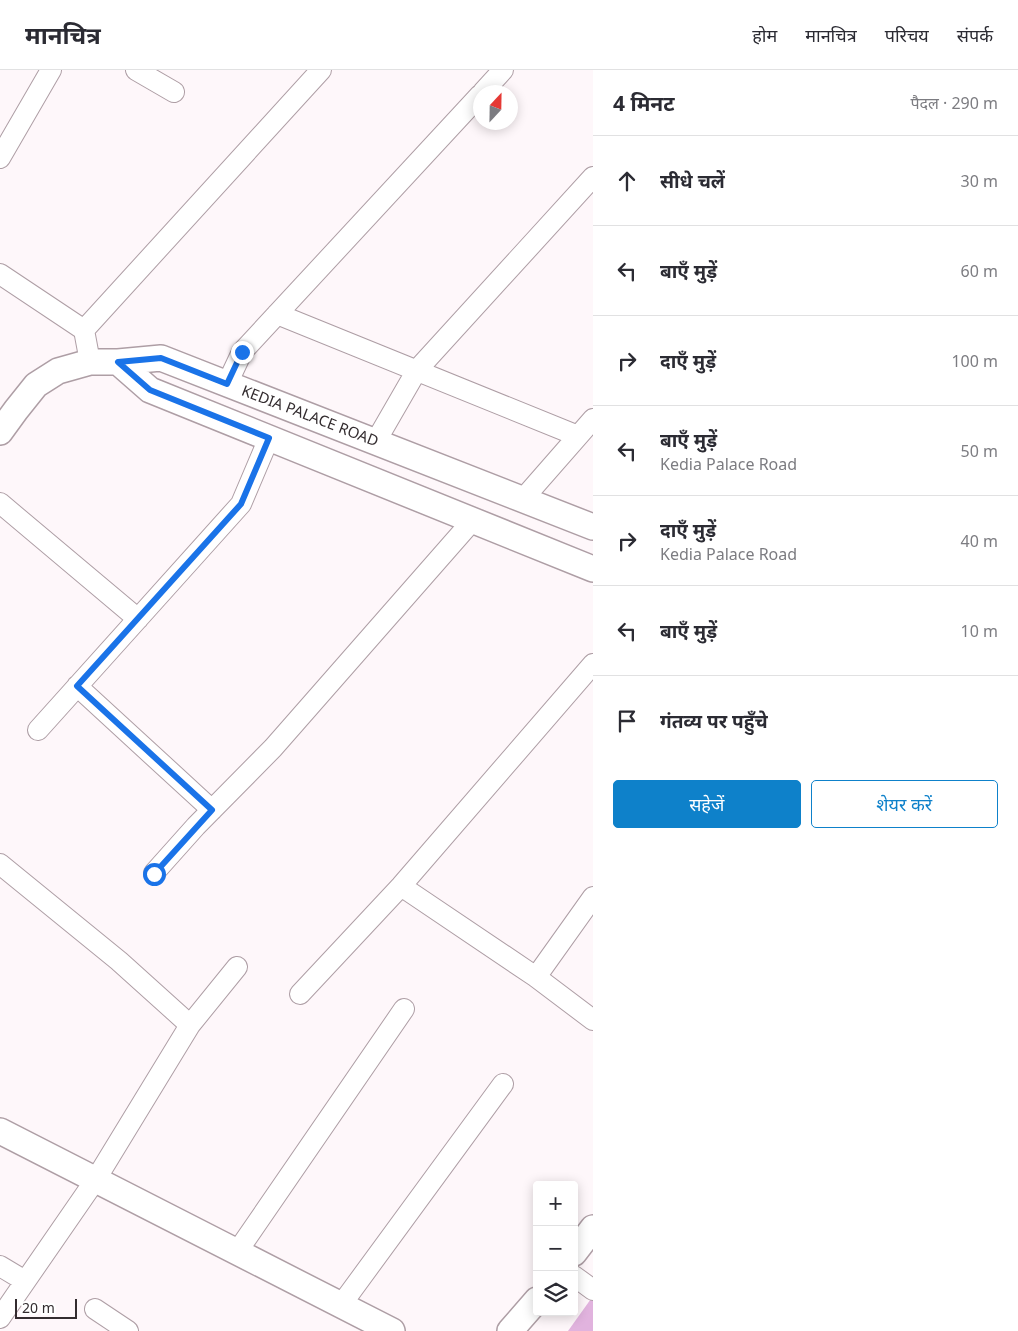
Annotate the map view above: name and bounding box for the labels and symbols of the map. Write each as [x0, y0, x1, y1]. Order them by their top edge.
north arrow [473, 85, 518, 130]
route end [231, 341, 254, 364]
street label: KEDIA PALACE ROAD [239, 380, 382, 450]
route start [143, 863, 166, 886]
scale bar [15, 1296, 78, 1319]

